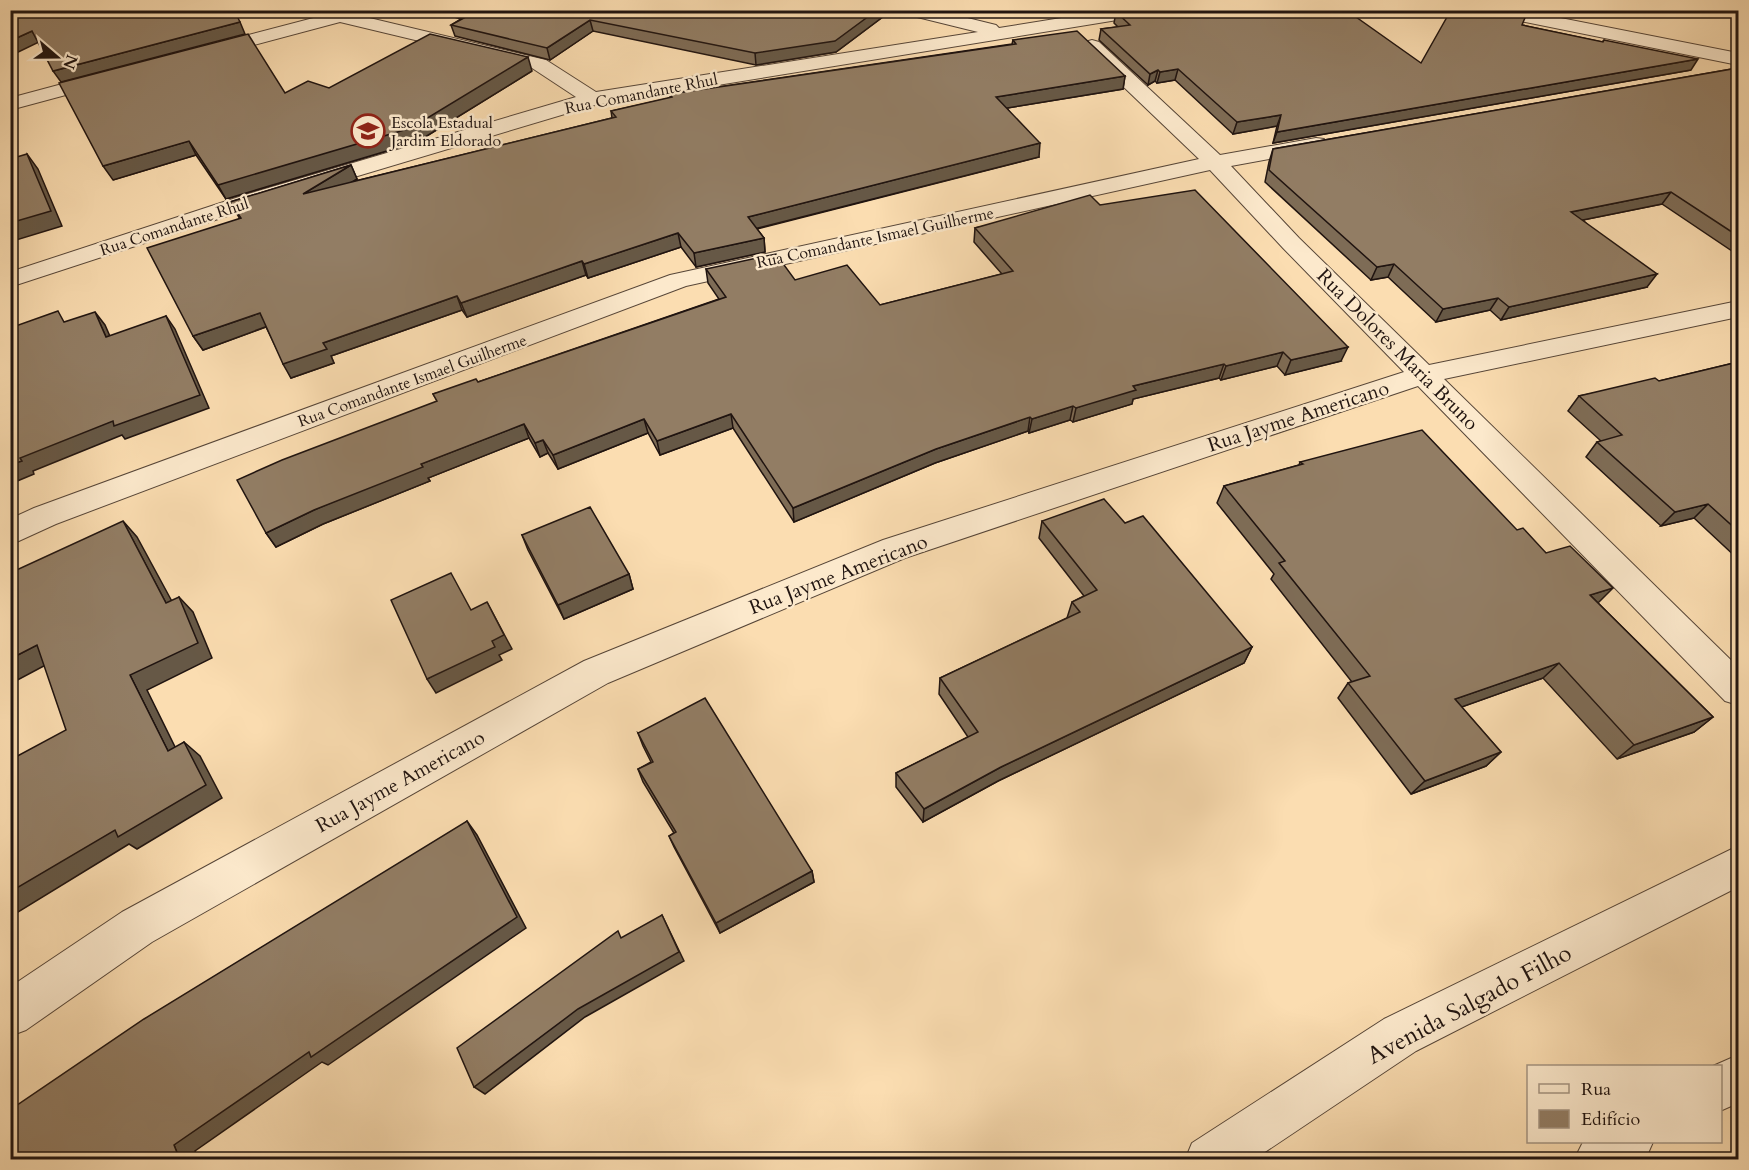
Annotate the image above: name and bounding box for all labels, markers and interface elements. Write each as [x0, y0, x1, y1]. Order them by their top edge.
north arrow [27, 27, 87, 87]
text: N [57, 51, 83, 72]
street label: Rua Comandante Rhul [563, 68, 720, 120]
place label: Escola Estadual Jardim Eldorado [389, 112, 501, 152]
school or university icon: Escola Estadual Jardim Eldorado [350, 113, 386, 149]
street label: Rua Comandante Rhul [97, 192, 252, 261]
street label: Rua Comandante Ismael Guilherme [754, 202, 996, 274]
street label: Rua Dolores Maria Bruno [1311, 262, 1485, 436]
street label: Rua Comandante Ismael Guilherme [295, 329, 530, 433]
street label: Rua Jayme Americano [1204, 374, 1393, 459]
street label: Rua Jayme Americano [745, 528, 932, 621]
street label: Rua Jayme Americano [311, 724, 490, 839]
street label: Avenida Salgado Filho [1361, 937, 1577, 1072]
legend [1527, 1065, 1722, 1143]
text: Rua [1581, 1077, 1611, 1102]
text: Edifício [1581, 1107, 1641, 1132]

